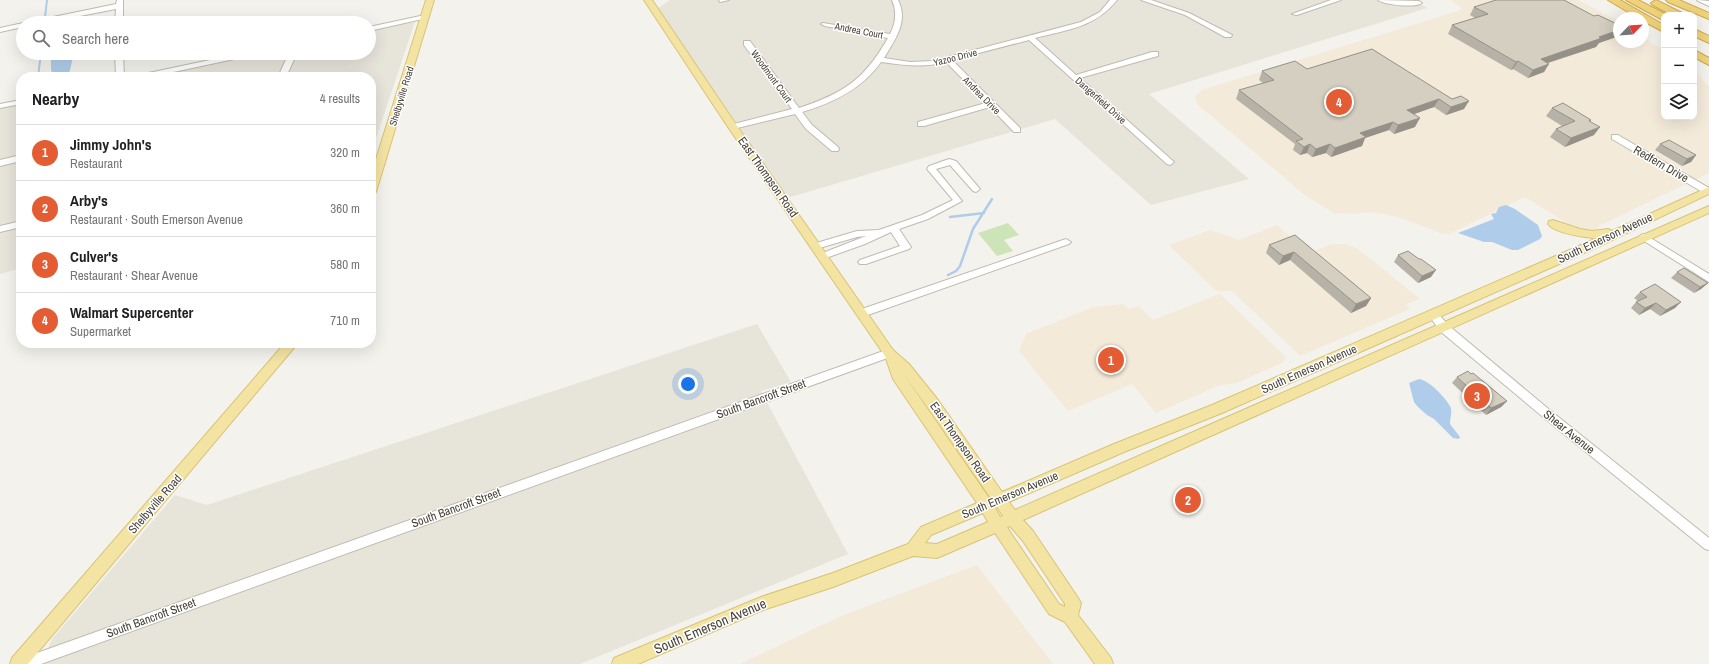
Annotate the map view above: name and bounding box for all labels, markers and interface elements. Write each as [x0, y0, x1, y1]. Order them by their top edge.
north arrow [1613, 12, 1649, 48]
map controls [1661, 12, 1697, 120]
button: + [1661, 12, 1697, 48]
search box [16, 16, 376, 60]
street label: Andrea Court [833, 19, 885, 42]
icon: search [30, 27, 52, 49]
text: Search here [62, 28, 129, 49]
street label: Yazoo Drive [932, 46, 979, 69]
street label: Woodmont Court [748, 47, 795, 106]
button: − [1661, 48, 1697, 84]
street label: Shelbyville Road [386, 65, 417, 127]
street label: Andrea Drive [959, 73, 1004, 117]
street label: Dangerfield Drive [1072, 74, 1129, 127]
button: layers [1661, 84, 1697, 120]
text: Nearby [32, 87, 79, 110]
pin: 4 [1326, 87, 1352, 117]
text: 4 results [320, 90, 360, 107]
street label: East Thompson Road [734, 133, 802, 221]
text: Jimmy John's [70, 134, 152, 155]
street label: Redfern Drive [1630, 142, 1692, 186]
text: 1 [42, 144, 48, 161]
text: 320 m [330, 144, 360, 161]
text: Restaurant [70, 155, 122, 172]
text: Arby's [70, 190, 108, 211]
text: 2 [42, 200, 48, 217]
text: 360 m [330, 200, 360, 217]
street label: South Emerson Avenue [1555, 209, 1655, 267]
text: Restaurant · South Emerson Avenue [70, 211, 243, 228]
text: Culver's [70, 246, 118, 267]
text: 3 [42, 256, 48, 273]
text: 580 m [330, 256, 360, 273]
text: Restaurant · Shear Avenue [70, 267, 198, 284]
text: Walmart Supercenter [70, 302, 193, 323]
text: 4 [42, 312, 48, 329]
text: 710 m [330, 312, 360, 329]
text: Supermarket [70, 323, 131, 340]
street label: South Emerson Avenue [1259, 341, 1359, 397]
pin: 1 [1098, 345, 1124, 375]
your location [678, 374, 698, 394]
street label: South Bancroft Street [714, 375, 808, 423]
pin: 3 [1464, 381, 1490, 411]
street label: East Thompson Road [926, 398, 994, 486]
street label: Shear Avenue [1540, 406, 1598, 458]
street label: South Emerson Avenue [959, 467, 1061, 523]
street label: Shelbyville Road [125, 471, 185, 537]
street label: South Bancroft Street [409, 484, 503, 532]
pin: 2 [1175, 485, 1201, 515]
street label: South Bancroft Street [104, 594, 198, 642]
street label: South Emerson Avenue [651, 594, 769, 658]

